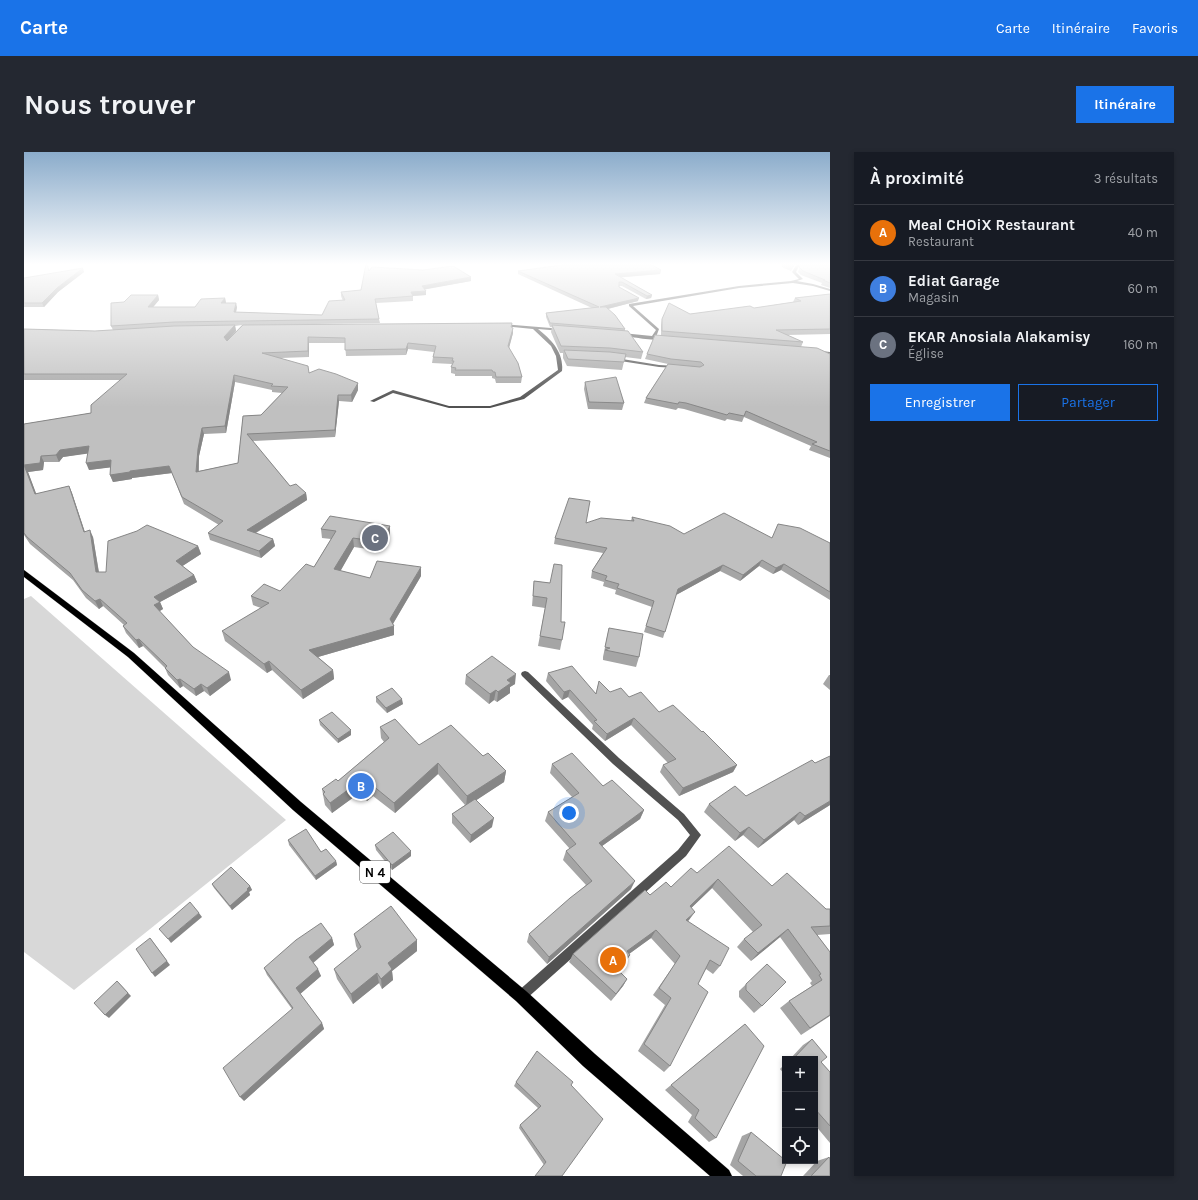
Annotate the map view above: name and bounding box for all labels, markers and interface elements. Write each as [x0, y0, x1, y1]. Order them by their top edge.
text: Carte [20, 17, 68, 39]
text: Carte [996, 20, 1030, 37]
text: Itinéraire [1052, 20, 1110, 37]
text: Favoris [1132, 20, 1178, 37]
button: Itinéraire [1076, 86, 1174, 123]
text: Nous trouver [24, 88, 195, 121]
text: À proximité [870, 168, 964, 188]
text: 3 résultats [1094, 171, 1158, 186]
text: Meal CHOiX Restaurant [908, 216, 1075, 234]
text: A [879, 225, 887, 240]
text: 40 m [1128, 225, 1158, 240]
text: Restaurant [908, 234, 974, 249]
text: Ediat Garage [908, 272, 1000, 290]
text: B [879, 281, 887, 296]
text: 60 m [1128, 281, 1158, 296]
text: Magasin [908, 290, 959, 305]
text: EKAR Anosiala Alakamisy [908, 328, 1090, 346]
text: C [879, 337, 887, 352]
text: 160 m [1123, 337, 1158, 352]
text: Église [908, 346, 944, 361]
button: Enregistrer [870, 384, 1010, 421]
button: Partager [1018, 384, 1158, 421]
pin: C [362, 523, 388, 553]
pin: B [348, 771, 374, 801]
your location [559, 803, 579, 823]
road number: N 4 [360, 861, 390, 883]
pin: A [600, 945, 626, 975]
map controls [782, 1056, 818, 1164]
button: + [782, 1056, 818, 1092]
button: − [782, 1092, 818, 1128]
button: locate [782, 1128, 818, 1164]

